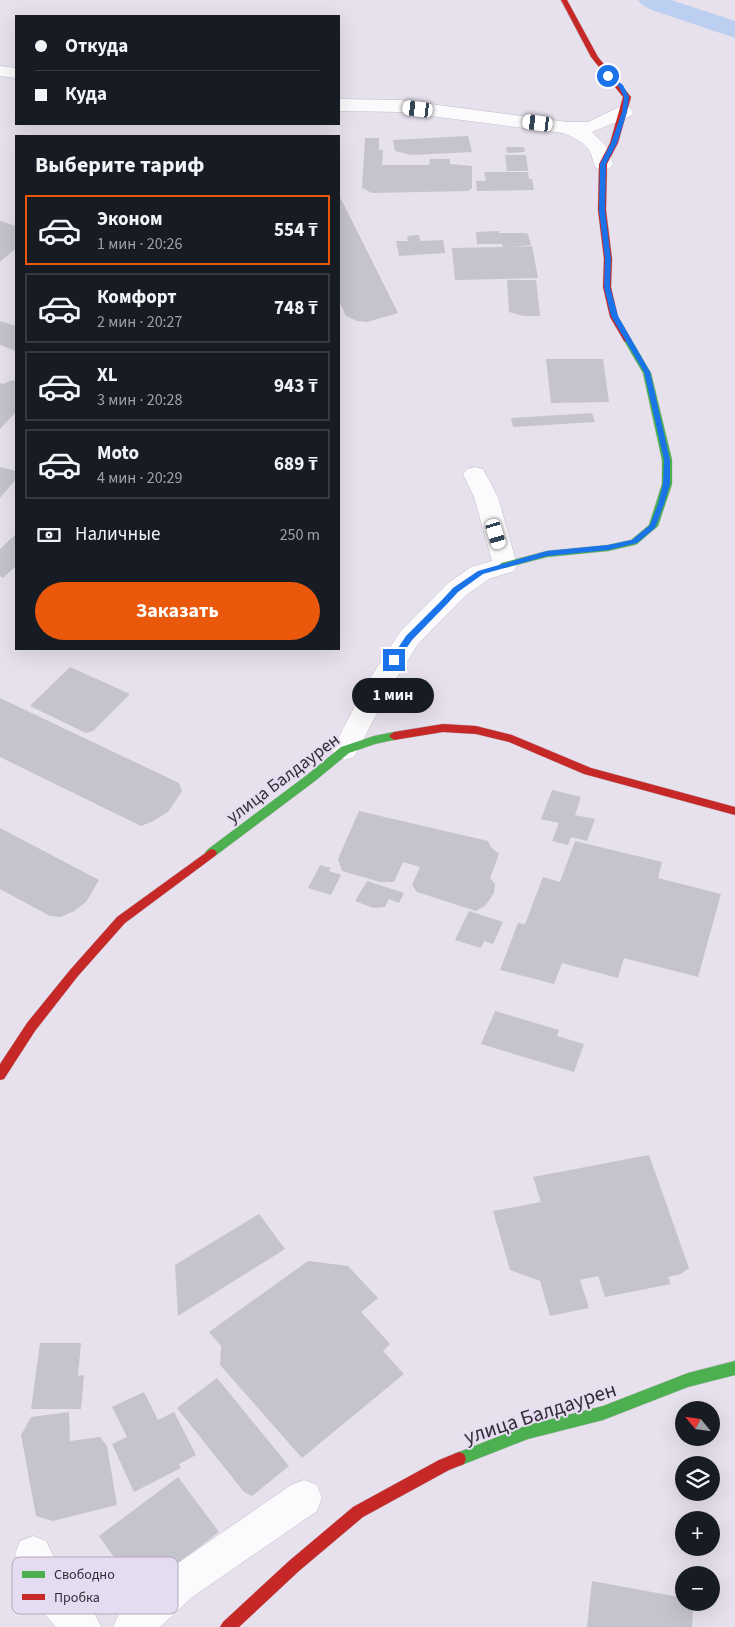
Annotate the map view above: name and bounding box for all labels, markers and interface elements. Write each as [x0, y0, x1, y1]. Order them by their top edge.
text: Откуда [65, 33, 128, 60]
route start [597, 65, 619, 87]
text: Куда [65, 81, 107, 108]
car [402, 100, 433, 118]
car [522, 114, 553, 132]
text: Выберите тариф [35, 149, 205, 181]
text: Эконом [97, 206, 163, 233]
icon: car [37, 208, 82, 253]
text: 554 ₸ [274, 217, 318, 244]
text: 1 мин · 20:26 [97, 233, 183, 255]
text: Комфорт [97, 284, 177, 311]
icon: car [37, 286, 82, 331]
text: 748 ₸ [274, 295, 318, 322]
text: 2 мин · 20:27 [97, 311, 183, 333]
text: XL [97, 362, 118, 389]
icon: car [37, 364, 82, 409]
text: 943 ₸ [274, 373, 318, 400]
text: 3 мин · 20:28 [97, 389, 183, 411]
text: Moto [97, 440, 139, 467]
icon: car [37, 442, 82, 487]
text: 689 ₸ [274, 451, 318, 478]
text: 4 мин · 20:29 [97, 467, 183, 489]
car [484, 517, 507, 551]
icon: cash [35, 521, 63, 549]
text: Наличные [75, 521, 160, 548]
text: 250 m [280, 524, 320, 546]
button: Заказать [35, 582, 320, 640]
route end [383, 649, 405, 671]
callout: 1 мин [353, 678, 435, 712]
text: 1 мин [373, 684, 413, 706]
street label: улица Балдаурен [221, 727, 345, 829]
street label: улица Балдаурен [460, 1374, 620, 1452]
north arrow [675, 1401, 720, 1446]
map controls [675, 1401, 720, 1611]
button: layers [675, 1456, 720, 1501]
button: + [675, 1511, 720, 1556]
legend [12, 1557, 178, 1614]
text: Свободно [54, 1565, 115, 1585]
button: − [675, 1566, 720, 1611]
text: Пробка [54, 1588, 100, 1608]

